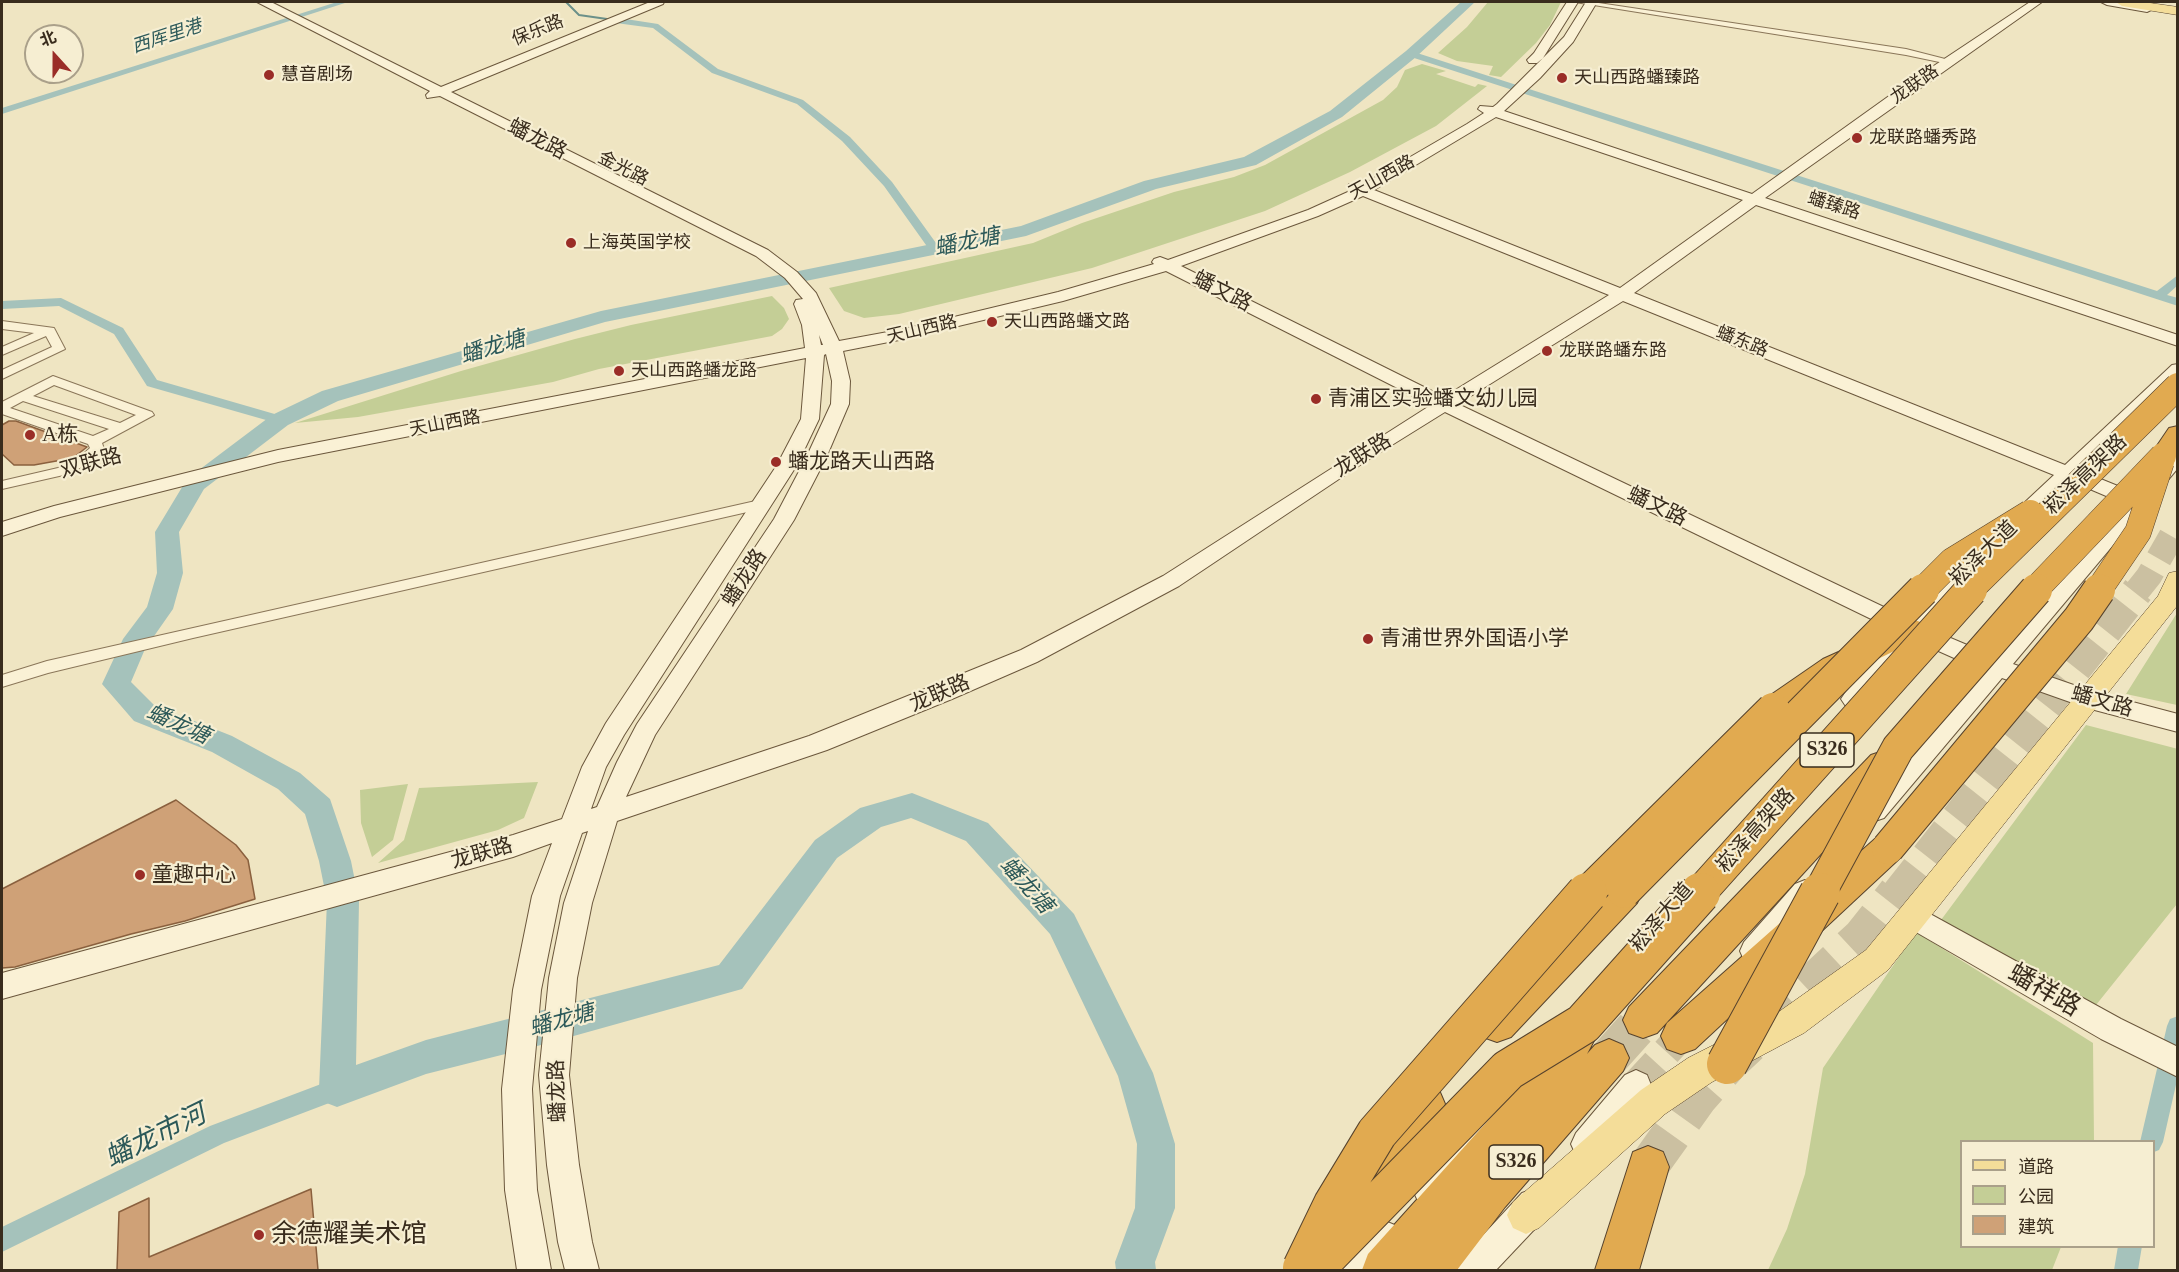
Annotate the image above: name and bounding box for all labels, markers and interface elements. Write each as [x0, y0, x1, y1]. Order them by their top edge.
street label: 保乐路 [509, 11, 567, 51]
water label: 西厍里港 [129, 16, 205, 58]
north arrow [24, 24, 84, 84]
text: 北 [38, 28, 59, 49]
street label: 龙联路 [1887, 61, 1943, 109]
place label: 慧音剧场 [281, 64, 353, 86]
place label: 天山西路蟠臻路 [1574, 67, 1700, 89]
marker: 慧音剧场 [262, 68, 276, 82]
marker: 天山西路蟠臻路 [1555, 71, 1569, 85]
street label: 蟠龙路 [503, 114, 571, 166]
place label: 龙联路蟠秀路 [1869, 127, 1977, 149]
marker: 龙联路蟠秀路 [1850, 131, 1864, 145]
street label: 金光路 [594, 147, 652, 191]
street label: 天山西路 [1345, 151, 1419, 205]
street label: 蟠臻路 [1805, 187, 1863, 225]
water label: 蟠龙塘 [932, 224, 1002, 262]
place label: 上海英国学校 [583, 232, 691, 254]
marker: 上海英国学校 [564, 236, 578, 250]
street label: 蟠文路 [1188, 266, 1256, 318]
street label: 天山西路 [884, 311, 960, 349]
place label: 天山西路蟠文路 [1004, 311, 1130, 333]
marker: 天山西路蟠文路 [985, 315, 999, 329]
street label: 蟠东路 [1713, 322, 1771, 362]
water label: 蟠龙塘 [458, 326, 528, 370]
place label: 龙联路蟠东路 [1559, 340, 1667, 362]
marker: 龙联路蟠东路 [1540, 344, 1554, 358]
place label: 天山西路蟠龙路 [631, 360, 757, 382]
marker: 天山西路蟠龙路 [612, 364, 626, 378]
place label: 青浦区实验蟠文幼儿园 [1328, 386, 1538, 412]
marker: 青浦区实验蟠文幼儿园 [1309, 392, 1323, 406]
street label: 天山西路 [408, 407, 482, 441]
place label: A栋 [42, 422, 78, 448]
marker: A栋 [23, 428, 37, 442]
street label: 龙联路 [1330, 429, 1396, 483]
street label: 崧泽高架路 [2039, 429, 2133, 521]
street label: 双联路 [57, 444, 125, 484]
place label: 蟠龙路天山西路 [788, 449, 935, 475]
marker: 蟠龙路天山西路 [769, 455, 783, 469]
street label: 蟠文路 [1623, 482, 1691, 532]
street label: 崧泽大道 [1945, 516, 2023, 592]
street label: 蟠龙路 [717, 545, 773, 611]
place label: 青浦世界外国语小学 [1380, 626, 1569, 652]
marker: 青浦世界外国语小学 [1361, 632, 1375, 646]
street label: 龙联路 [906, 670, 974, 718]
street label: 蟠文路 [2068, 681, 2136, 723]
water label: 蟠龙塘 [142, 700, 214, 750]
road number: S326 [1800, 733, 1854, 767]
street label: 崧泽高架路 [1712, 784, 1800, 878]
street label: 龙联路 [448, 833, 516, 875]
water label: 蟠龙塘 [994, 853, 1058, 919]
place label: 童趣中心 [152, 862, 236, 888]
marker: 童趣中心 [133, 868, 147, 882]
street label: 崧泽大道 [1625, 878, 1699, 958]
street label: 蟠祥路 [2002, 958, 2086, 1024]
water label: 蟠龙塘 [527, 1000, 597, 1042]
street label: 蟠龙路 [544, 1059, 572, 1123]
water label: 蟠龙市河 [100, 1099, 212, 1175]
legend [1960, 1140, 2155, 1248]
road number: S326 [1489, 1145, 1543, 1179]
text: 道路 [2018, 1157, 2054, 1177]
text: 公园 [2018, 1187, 2054, 1207]
text: 建筑 [2018, 1217, 2054, 1237]
place label: 余德耀美术馆 [271, 1219, 427, 1251]
marker: 余德耀美术馆 [252, 1228, 266, 1242]

